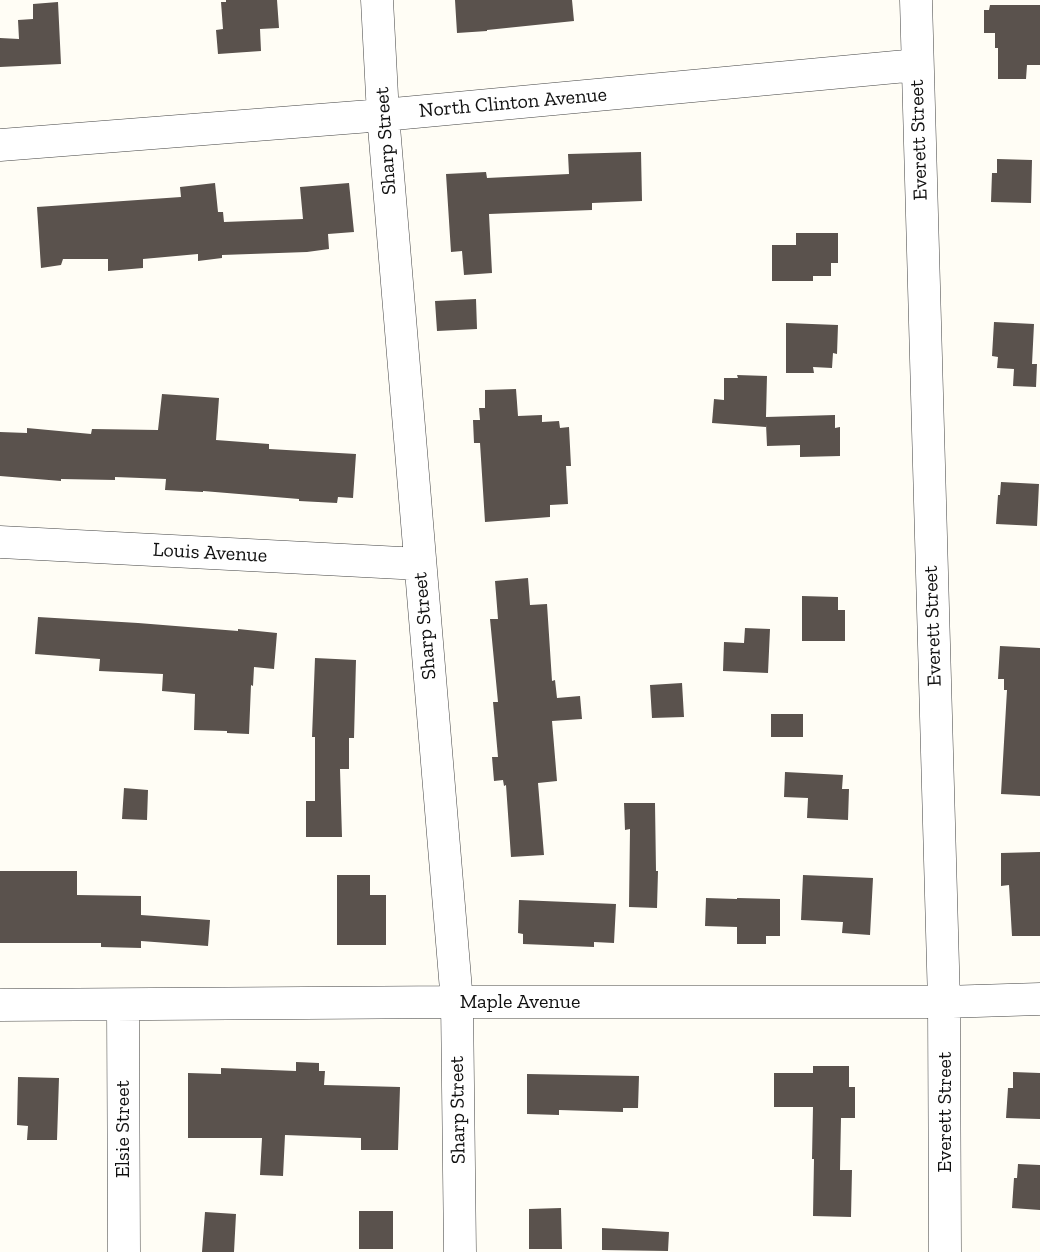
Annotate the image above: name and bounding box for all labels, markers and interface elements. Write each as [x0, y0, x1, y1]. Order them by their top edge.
street label: Everett Street [905, 79, 933, 201]
street label: North Clinton Avenue [418, 83, 608, 123]
street label: Sharp Street [370, 86, 402, 196]
street label: Louis Avenue [152, 538, 268, 568]
street label: Everett Street [919, 565, 947, 687]
street label: Sharp Street [408, 571, 442, 681]
street label: Maple Avenue [460, 990, 580, 1014]
street label: Everett Street [933, 1052, 957, 1172]
street label: Sharp Street [445, 1056, 471, 1164]
street label: Elsie Street [111, 1080, 135, 1178]

